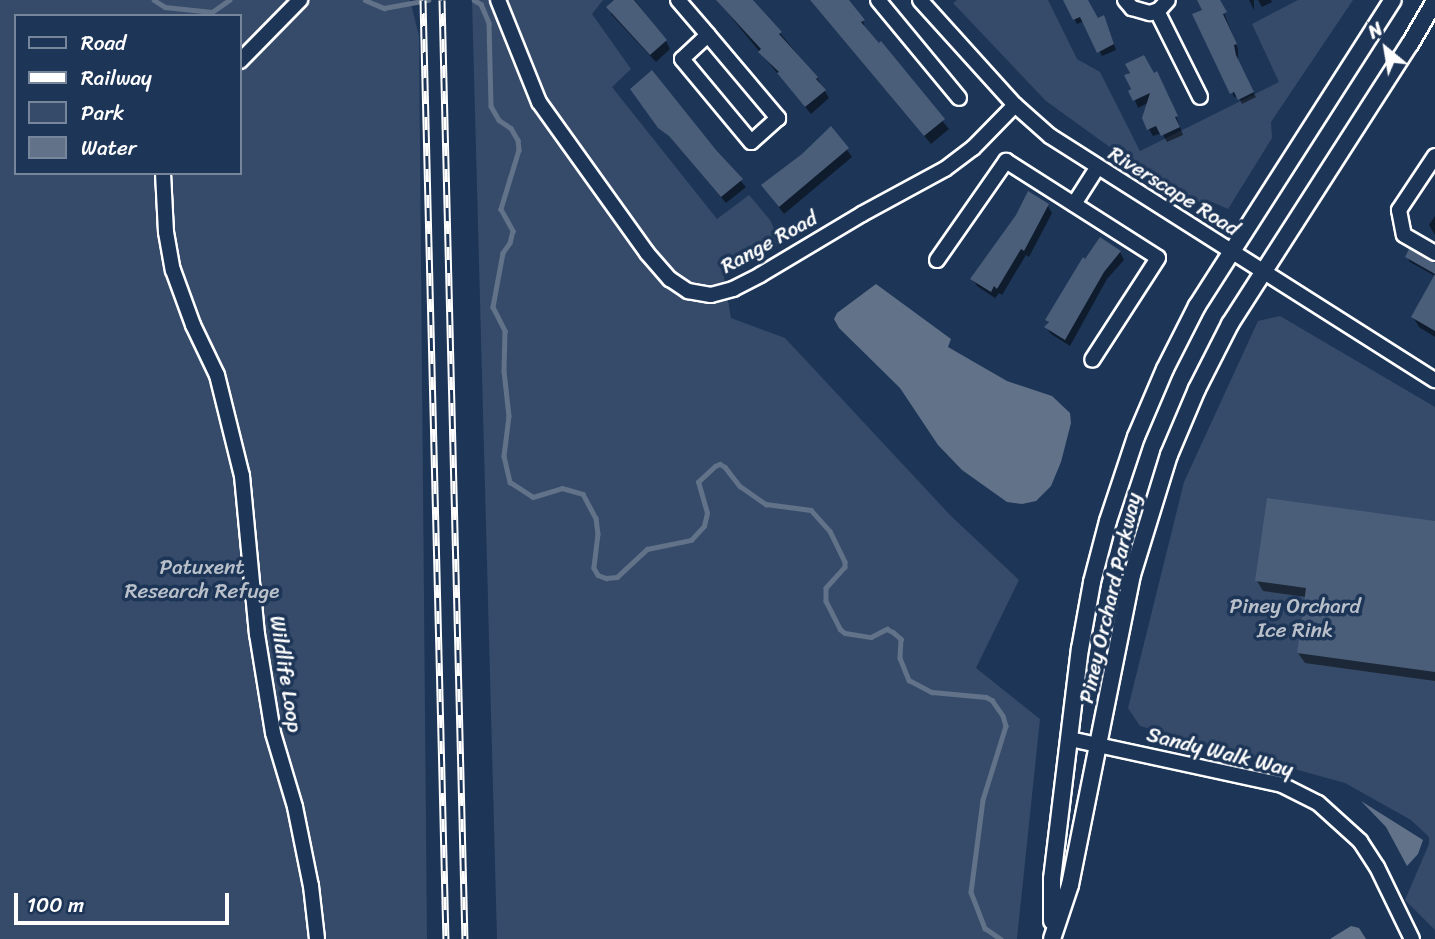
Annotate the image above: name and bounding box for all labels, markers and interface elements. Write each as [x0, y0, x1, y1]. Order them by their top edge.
text: N [1361, 13, 1389, 48]
legend [14, 14, 242, 175]
north arrow [1351, 14, 1421, 84]
text: Road [81, 24, 126, 62]
text: Railway [81, 59, 152, 97]
text: Park [81, 94, 124, 132]
text: Water [81, 129, 136, 167]
street label: Riverscape Road [1104, 141, 1244, 241]
street label: Range Road [716, 205, 822, 279]
street label: Piney Orchard Parkway [1073, 490, 1147, 706]
park label: Patuxent Research Refuge [125, 554, 279, 604]
park label: Piney Orchard Ice Rink [1230, 593, 1360, 643]
street label: Wildlife Loop [264, 614, 308, 734]
street label: Sandy Walk Way [1145, 722, 1295, 782]
scale bar [18, 880, 233, 924]
text: 100 m [27, 886, 84, 924]

